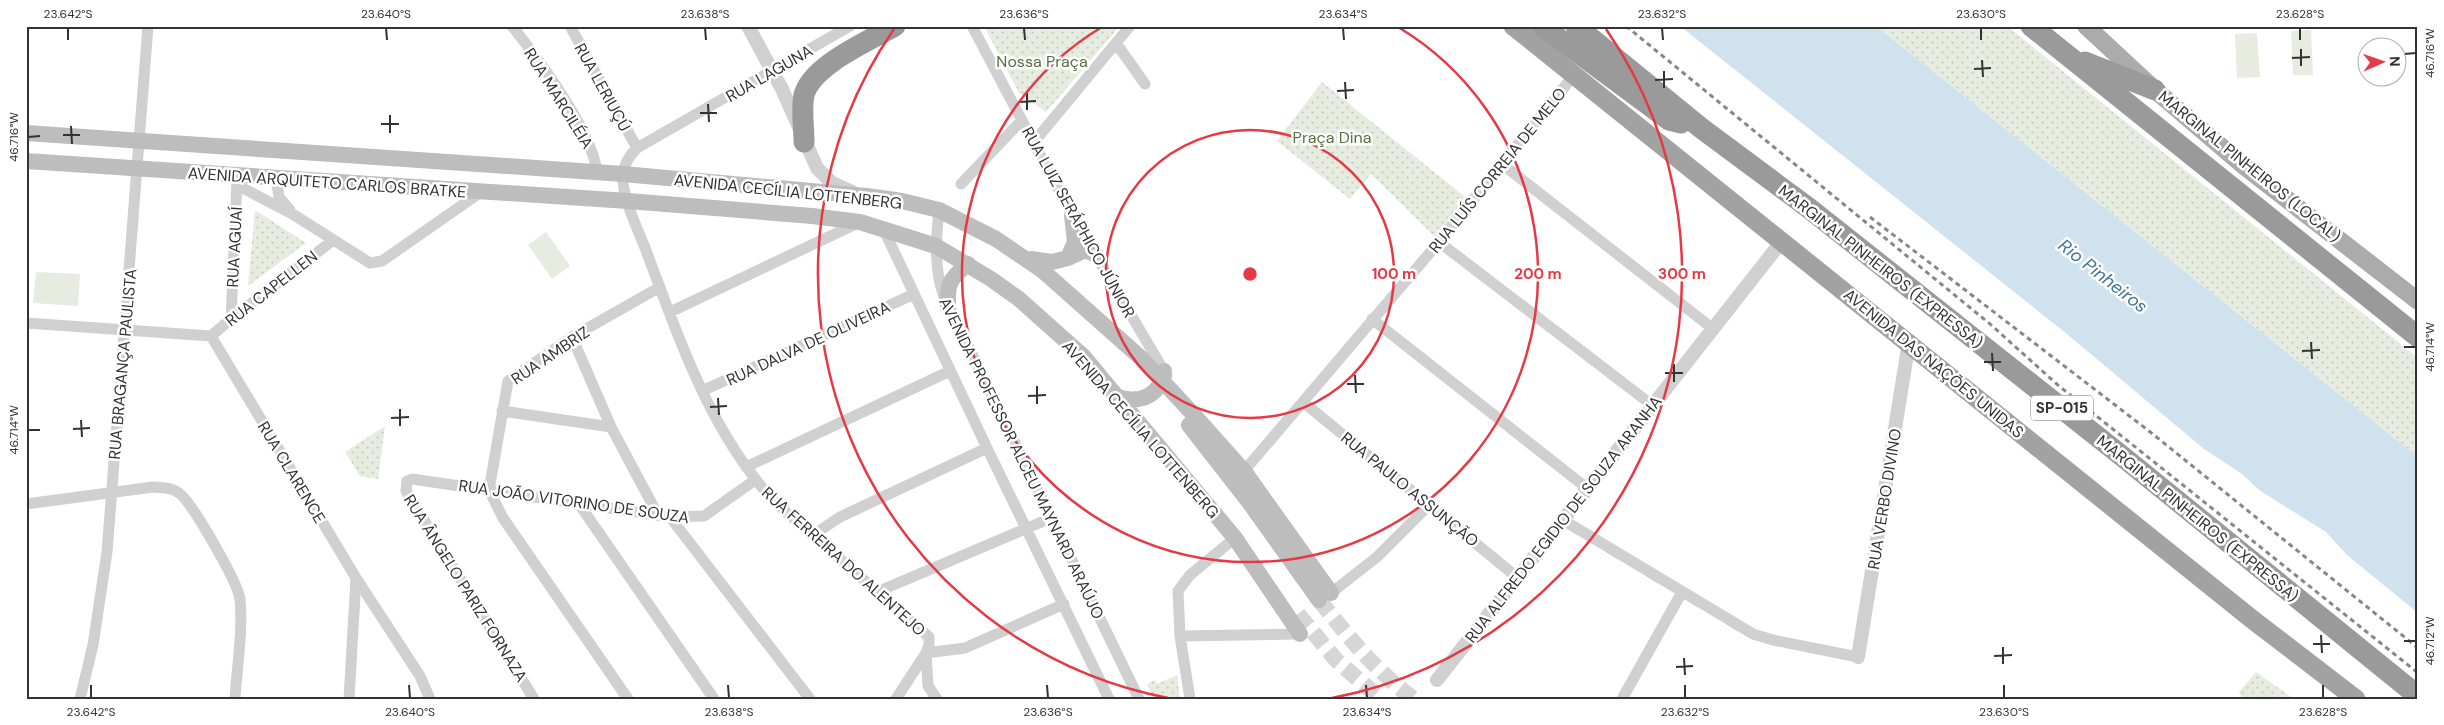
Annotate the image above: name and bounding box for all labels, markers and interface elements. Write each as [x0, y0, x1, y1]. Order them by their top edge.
text: 23.642°S [44, 6, 92, 22]
text: 23.640°S [361, 6, 411, 22]
text: 23.638°S [680, 6, 730, 22]
text: 23.636°S [999, 6, 1049, 22]
text: 23.634°S [1318, 6, 1368, 22]
text: 23.632°S [1638, 6, 1686, 22]
text: 23.630°S [1956, 6, 2006, 22]
text: 23.628°S [2276, 6, 2324, 22]
text: 46.716°W [2422, 28, 2438, 78]
north arrow [2356, 38, 2406, 88]
street label: RUA LERIUÇÚ [570, 39, 635, 135]
street label: RUA LAGUNA [722, 40, 817, 107]
street label: RUA MARCILÉIA [519, 44, 598, 153]
park label: Nossa Praça [996, 51, 1088, 72]
text: N [2386, 56, 2404, 67]
street label: RUA LUÍS CORREIA DE MELO [1424, 83, 1571, 257]
street label: MARGINAL PINHEIROS (LOCAL) [2154, 86, 2345, 247]
text: 46.716°W [6, 112, 22, 162]
street label: RUA LUIZ SERÁPHICO JÚNIOR [1017, 123, 1140, 321]
park label: Praça Dina [1293, 127, 1371, 148]
street label: AVENIDA ARQUITETO CARLOS BRATKE [187, 162, 467, 203]
street label: AVENIDA CECÍLIA LOTTENBERG [673, 169, 903, 214]
street label: MARGINAL PINHEIROS (EXPRESSA) [1774, 180, 1987, 353]
street label: RUA AGUAÍ [222, 206, 247, 288]
water label: Rio Pinheiros [2053, 234, 2153, 318]
street label: RUA CAPELLEN [221, 246, 322, 331]
text: 100 m [1372, 264, 1416, 284]
text: 200 m [1514, 264, 1562, 284]
text: 300 m [1658, 264, 1706, 284]
centre of rings [1241, 265, 1259, 283]
street label: RUA BRAGANÇA PAULISTA [104, 267, 141, 460]
street label: AVENIDA DAS NAÇÕES UNIDAS [1839, 284, 2028, 443]
street label: AVENIDA PROFESSOR ALCEU MAYNARD ARAÚJO [934, 294, 1109, 622]
street label: RUA DALVA DE OLIVEIRA [723, 296, 894, 391]
street label: RUA AMBRIZ [507, 322, 593, 389]
text: 46.714°W [2422, 322, 2438, 372]
street label: AVENIDA CECÍLIA LOTTENBERG [1058, 336, 1224, 523]
street label: RUA ALFREDO EGIDIO DE SOUZA ARANHA [1460, 391, 1667, 647]
road number: SP-015 [2031, 396, 2093, 420]
text: 46.714°W [6, 405, 22, 455]
street label: RUA CLARENCE [253, 418, 330, 527]
street label: RUA PAULO ASSUNÇÃO [1337, 427, 1483, 551]
street label: RUA VERBO DIVINO [1863, 427, 1906, 571]
street label: MARGINAL PINHEIROS (EXPRESSA) [2092, 430, 2303, 607]
street label: RUA JOÃO VITORINO DE SOUZA [457, 475, 691, 528]
street label: RUA FERREIRA DO ALENTEJO [757, 482, 930, 641]
street label: RUA ÂNGELO PARIZ FORNAZA [399, 491, 532, 686]
text: 46.712°W [2422, 616, 2438, 666]
text: 23.642°S [67, 704, 115, 720]
text: 23.640°S [385, 704, 435, 720]
text: 23.638°S [704, 704, 754, 720]
text: 23.636°S [1023, 704, 1073, 720]
text: 23.634°S [1342, 704, 1392, 720]
text: 23.632°S [1661, 704, 1709, 720]
text: 23.630°S [1979, 704, 2029, 720]
text: 23.628°S [2299, 704, 2347, 720]

